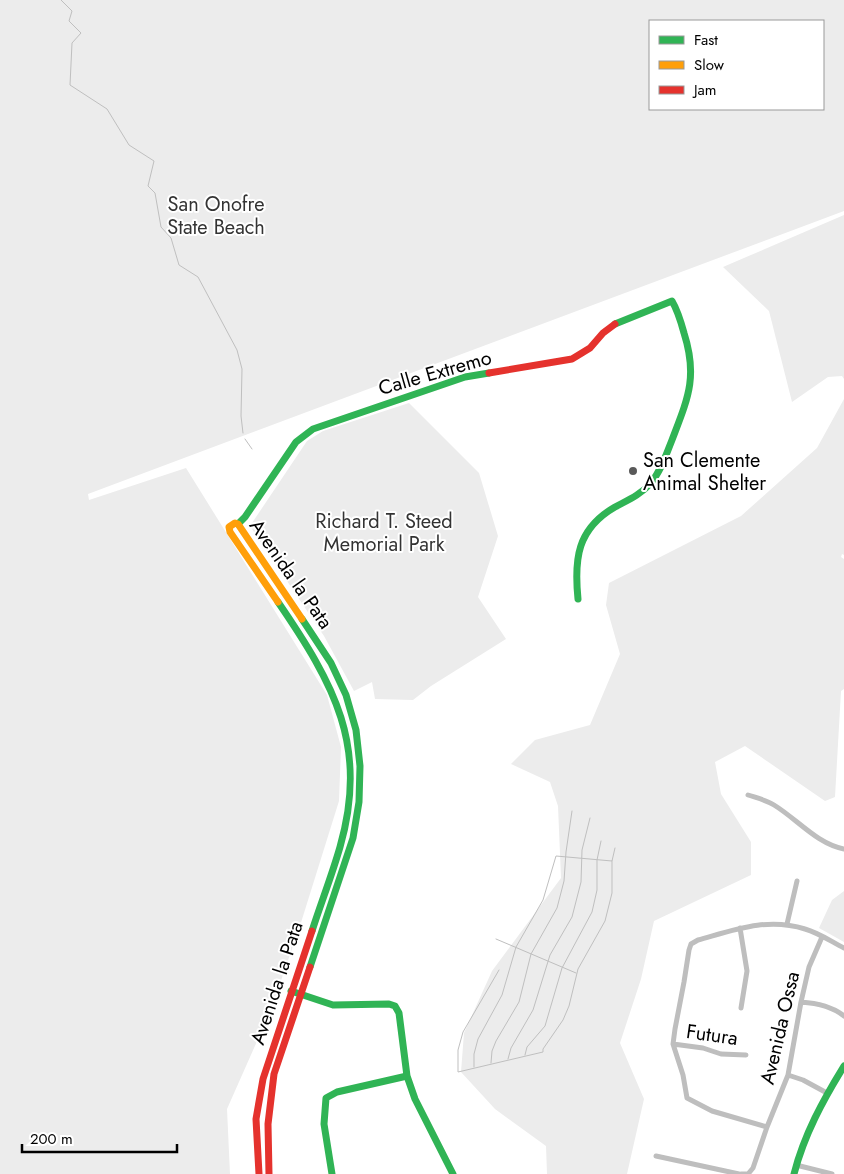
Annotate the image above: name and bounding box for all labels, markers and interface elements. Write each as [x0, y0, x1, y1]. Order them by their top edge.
legend [649, 20, 824, 110]
text: Fast [694, 29, 718, 51]
text: Slow [694, 54, 725, 76]
text: Jam [692, 79, 717, 101]
park label: San Onofre State Beach [167, 190, 265, 242]
street label: Calle Extremo [375, 343, 495, 403]
place label: San Clemente Animal Shelter [643, 446, 766, 498]
marker: San Clemente Animal Shelter [627, 465, 639, 477]
park label: Richard T. Steed Memorial Park [315, 507, 453, 559]
street label: Avenida la Pata [242, 513, 340, 635]
street label: Avenida la Pata [243, 917, 311, 1049]
street label: Avenida Ossa [753, 969, 807, 1087]
street label: Futura [684, 1017, 740, 1053]
scale bar [22, 1122, 178, 1154]
text: 200 m [30, 1128, 73, 1150]

